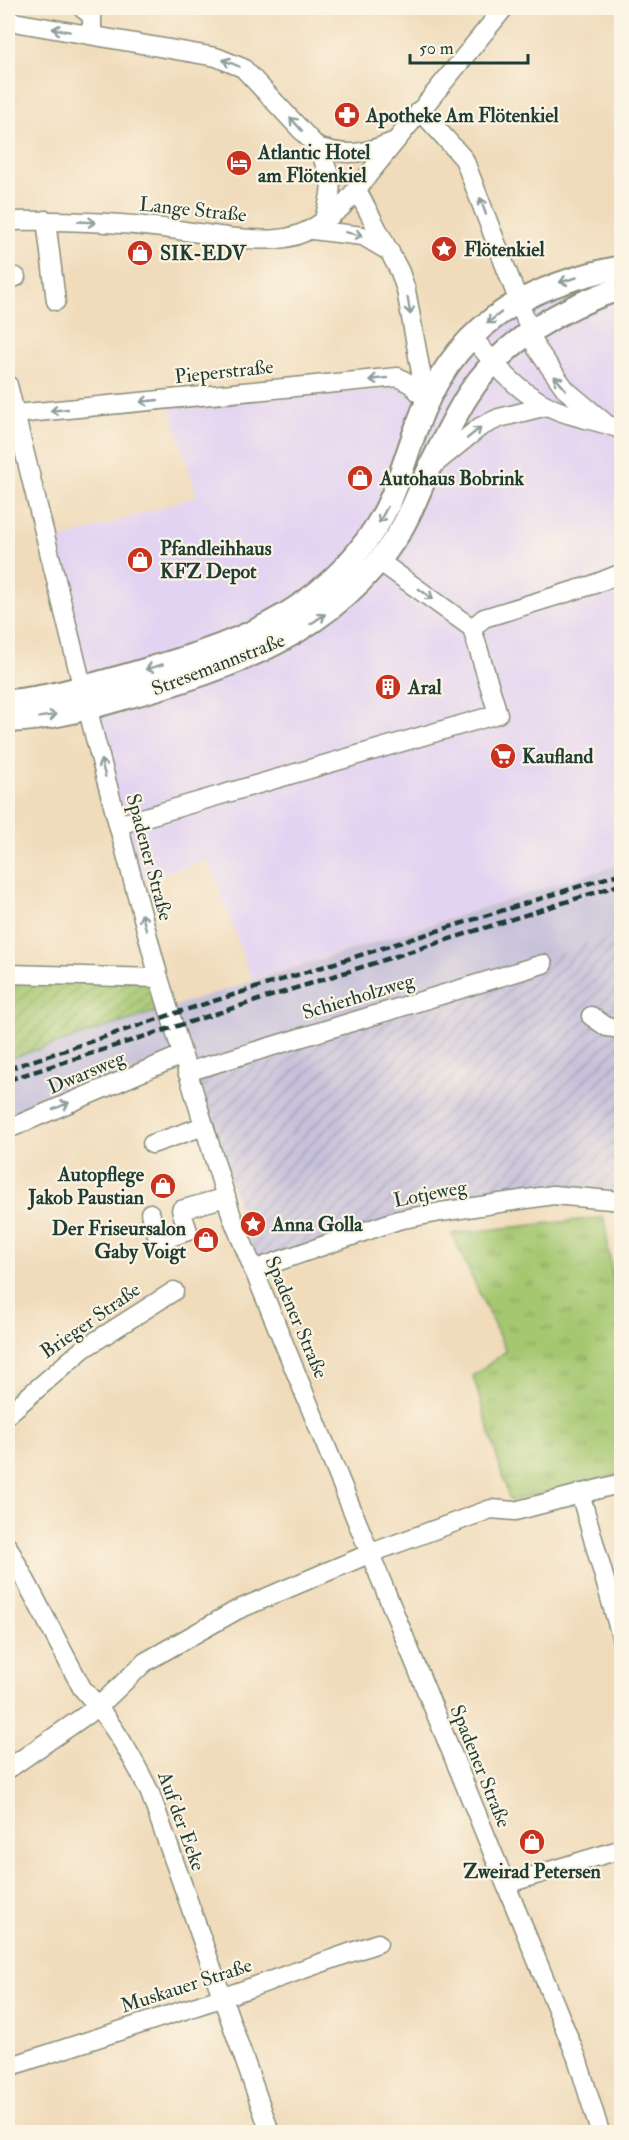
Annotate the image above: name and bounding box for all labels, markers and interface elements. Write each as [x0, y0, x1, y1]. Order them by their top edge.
one-way arrow [51, 24, 71, 35]
scale bar [410, 27, 528, 65]
text: 50 m [419, 37, 454, 60]
one-way arrow [222, 57, 241, 68]
pharmacy icon: Apotheke Am Flötenkiel [332, 100, 362, 130]
place label: Apotheke Am Flötenkiel [365, 103, 560, 129]
one-way arrow [289, 116, 303, 131]
place label: Atlantic Hotel am Flötenkiel [257, 140, 371, 188]
hotel icon: Atlantic Hotel am Flötenkiel [224, 148, 254, 178]
street label: Lange Straße [138, 191, 248, 228]
one-way arrow [477, 197, 488, 216]
one-way arrow [76, 216, 96, 227]
one-way arrow [343, 229, 363, 240]
place icon: Flötenkiel [429, 234, 459, 264]
place label: Flötenkiel [464, 237, 546, 262]
shop icon: SIK-EDV [125, 238, 155, 268]
place label: SIK-EDV [160, 241, 248, 266]
one-way arrow [559, 275, 578, 286]
one-way arrow [403, 295, 414, 315]
one-way arrow [486, 312, 502, 325]
street label: Pieperstraße [173, 354, 275, 390]
one-way arrow [368, 374, 388, 385]
one-way arrow [554, 375, 567, 391]
one-way arrow [140, 396, 160, 407]
one-way arrow [49, 405, 69, 416]
one-way arrow [465, 426, 481, 439]
shop icon: Autohaus Bobrink [345, 463, 375, 493]
place label: Autohaus Bobrink [379, 466, 525, 491]
one-way arrow [377, 505, 388, 523]
place label: Pfandleihhaus KFZ Depot [160, 536, 272, 585]
shop icon: Pfandleihhaus KFZ Depot [125, 545, 155, 575]
one-way arrow [417, 588, 433, 600]
one-way arrow [309, 613, 325, 625]
street label: Stresemannstraße [148, 628, 289, 701]
one-way arrow [144, 662, 163, 673]
building icon: Aral [373, 672, 403, 702]
place label: Aral [407, 675, 442, 700]
one-way arrow [38, 710, 57, 721]
supermarket icon: Kaufland [488, 741, 518, 771]
place label: Kaufland [522, 744, 593, 769]
one-way arrow [97, 759, 108, 778]
street label: Spadener Straße [120, 791, 178, 924]
one-way arrow [137, 912, 149, 931]
street label: Schierholzweg [299, 967, 418, 1025]
street label: Dwarsweg [44, 1045, 130, 1100]
one-way arrow [52, 1100, 70, 1112]
place label: Autopflege Jakob Paustian [27, 1162, 145, 1210]
shop icon: Autopflege Jakob Paustian [148, 1171, 178, 1201]
street label: Lotjeweg [391, 1174, 470, 1213]
place icon: Anna Golla [238, 1209, 268, 1239]
place label: Anna Golla [271, 1212, 363, 1237]
place label: Der Friseursalon Gaby Voigt [52, 1216, 187, 1265]
shop icon: Der Friseursalon Gaby Voigt [191, 1225, 221, 1255]
street label: Spadener Straße [259, 1252, 334, 1382]
street label: Brieger Straße [35, 1277, 145, 1364]
street label: Spadener Straße [444, 1701, 517, 1832]
street label: Auf der Eeke [152, 1767, 211, 1874]
shop icon: Zweirad Petersen [517, 1827, 547, 1857]
place label: Zweirad Petersen [463, 1859, 602, 1884]
street label: Muskauer Straße [117, 1952, 255, 2018]

